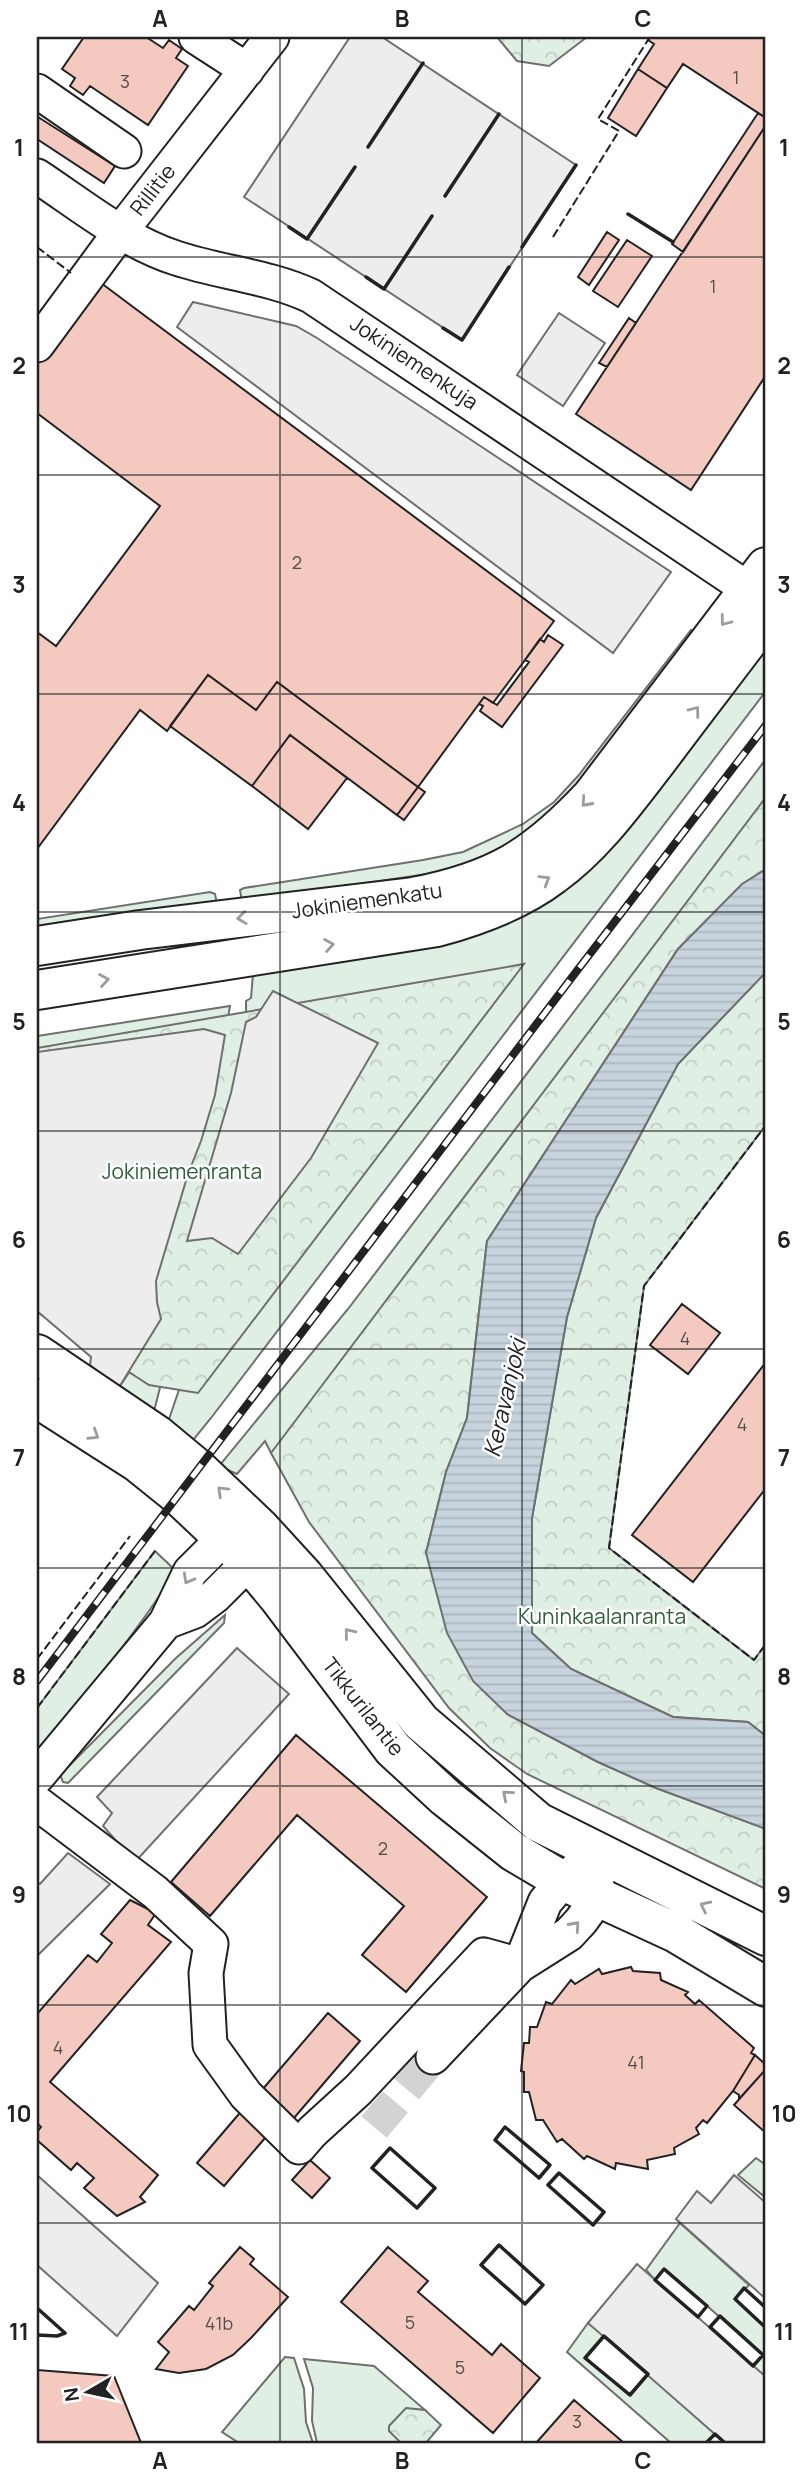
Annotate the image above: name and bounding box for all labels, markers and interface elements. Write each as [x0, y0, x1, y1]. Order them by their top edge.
text: A [152, 2, 168, 34]
text: B [395, 2, 409, 34]
text: C [635, 2, 652, 34]
house number: 1 [732, 65, 740, 89]
house number: 3 [120, 69, 130, 93]
text: 1 [14, 131, 24, 163]
text: 1 [779, 131, 789, 163]
street label: Rillitie [123, 158, 181, 221]
house number: 1 [709, 274, 717, 298]
street label: Jokiniemenkuja [345, 309, 484, 415]
text: 2 [12, 349, 26, 381]
text: 2 [777, 349, 791, 381]
house number: 2 [292, 550, 302, 574]
text: 3 [12, 568, 26, 600]
text: 3 [777, 568, 791, 600]
one-way arrow [720, 614, 733, 626]
one-way arrow [686, 706, 699, 719]
text: 4 [12, 786, 26, 818]
text: 4 [777, 786, 791, 818]
one-way arrow [582, 794, 594, 807]
one-way arrow [537, 875, 550, 888]
street label: Jokiniemenkatu [290, 876, 444, 924]
one-way arrow [236, 911, 248, 926]
one-way arrow [323, 938, 335, 953]
one-way arrow [98, 972, 110, 987]
text: 5 [12, 1005, 26, 1037]
text: 5 [777, 1005, 791, 1037]
park label: Jokiniemenranta [102, 1157, 262, 1185]
text: 6 [12, 1223, 26, 1255]
text: 6 [777, 1223, 791, 1255]
house number: 4 [680, 1326, 690, 1350]
water label: Keravanjoki [475, 1333, 534, 1460]
house number: 4 [737, 1412, 747, 1436]
one-way arrow [86, 1426, 99, 1439]
text: 7 [13, 1441, 25, 1473]
text: 7 [778, 1441, 790, 1473]
one-way arrow [217, 1486, 230, 1499]
one-way arrow [183, 1571, 196, 1584]
park label: Kuninkaalanranta [518, 1602, 686, 1630]
one-way arrow [345, 1628, 358, 1640]
street label: Tikkurilantie [316, 1651, 411, 1761]
text: 8 [12, 1660, 26, 1692]
text: 8 [777, 1660, 791, 1692]
one-way arrow [503, 1791, 515, 1804]
house number: 2 [378, 1836, 388, 1860]
text: 9 [12, 1878, 26, 1910]
text: 9 [777, 1878, 791, 1910]
one-way arrow [700, 1900, 712, 1914]
one-way arrow [567, 1922, 580, 1935]
house number: 4 [53, 2035, 63, 2059]
house number: 41 [627, 2050, 645, 2074]
text: 10 [6, 2097, 32, 2129]
text: 10 [771, 2097, 797, 2129]
house number: 5 [405, 2310, 415, 2334]
house number: 41b [205, 2311, 233, 2335]
text: 11 [9, 2315, 29, 2347]
text: 11 [774, 2315, 794, 2347]
house number: 5 [455, 2355, 465, 2379]
north arrow [52, 2358, 122, 2428]
text: N [57, 2386, 85, 2403]
house number: 3 [572, 2409, 582, 2433]
text: A [152, 2444, 168, 2476]
text: B [395, 2444, 409, 2476]
text: C [635, 2444, 652, 2476]

